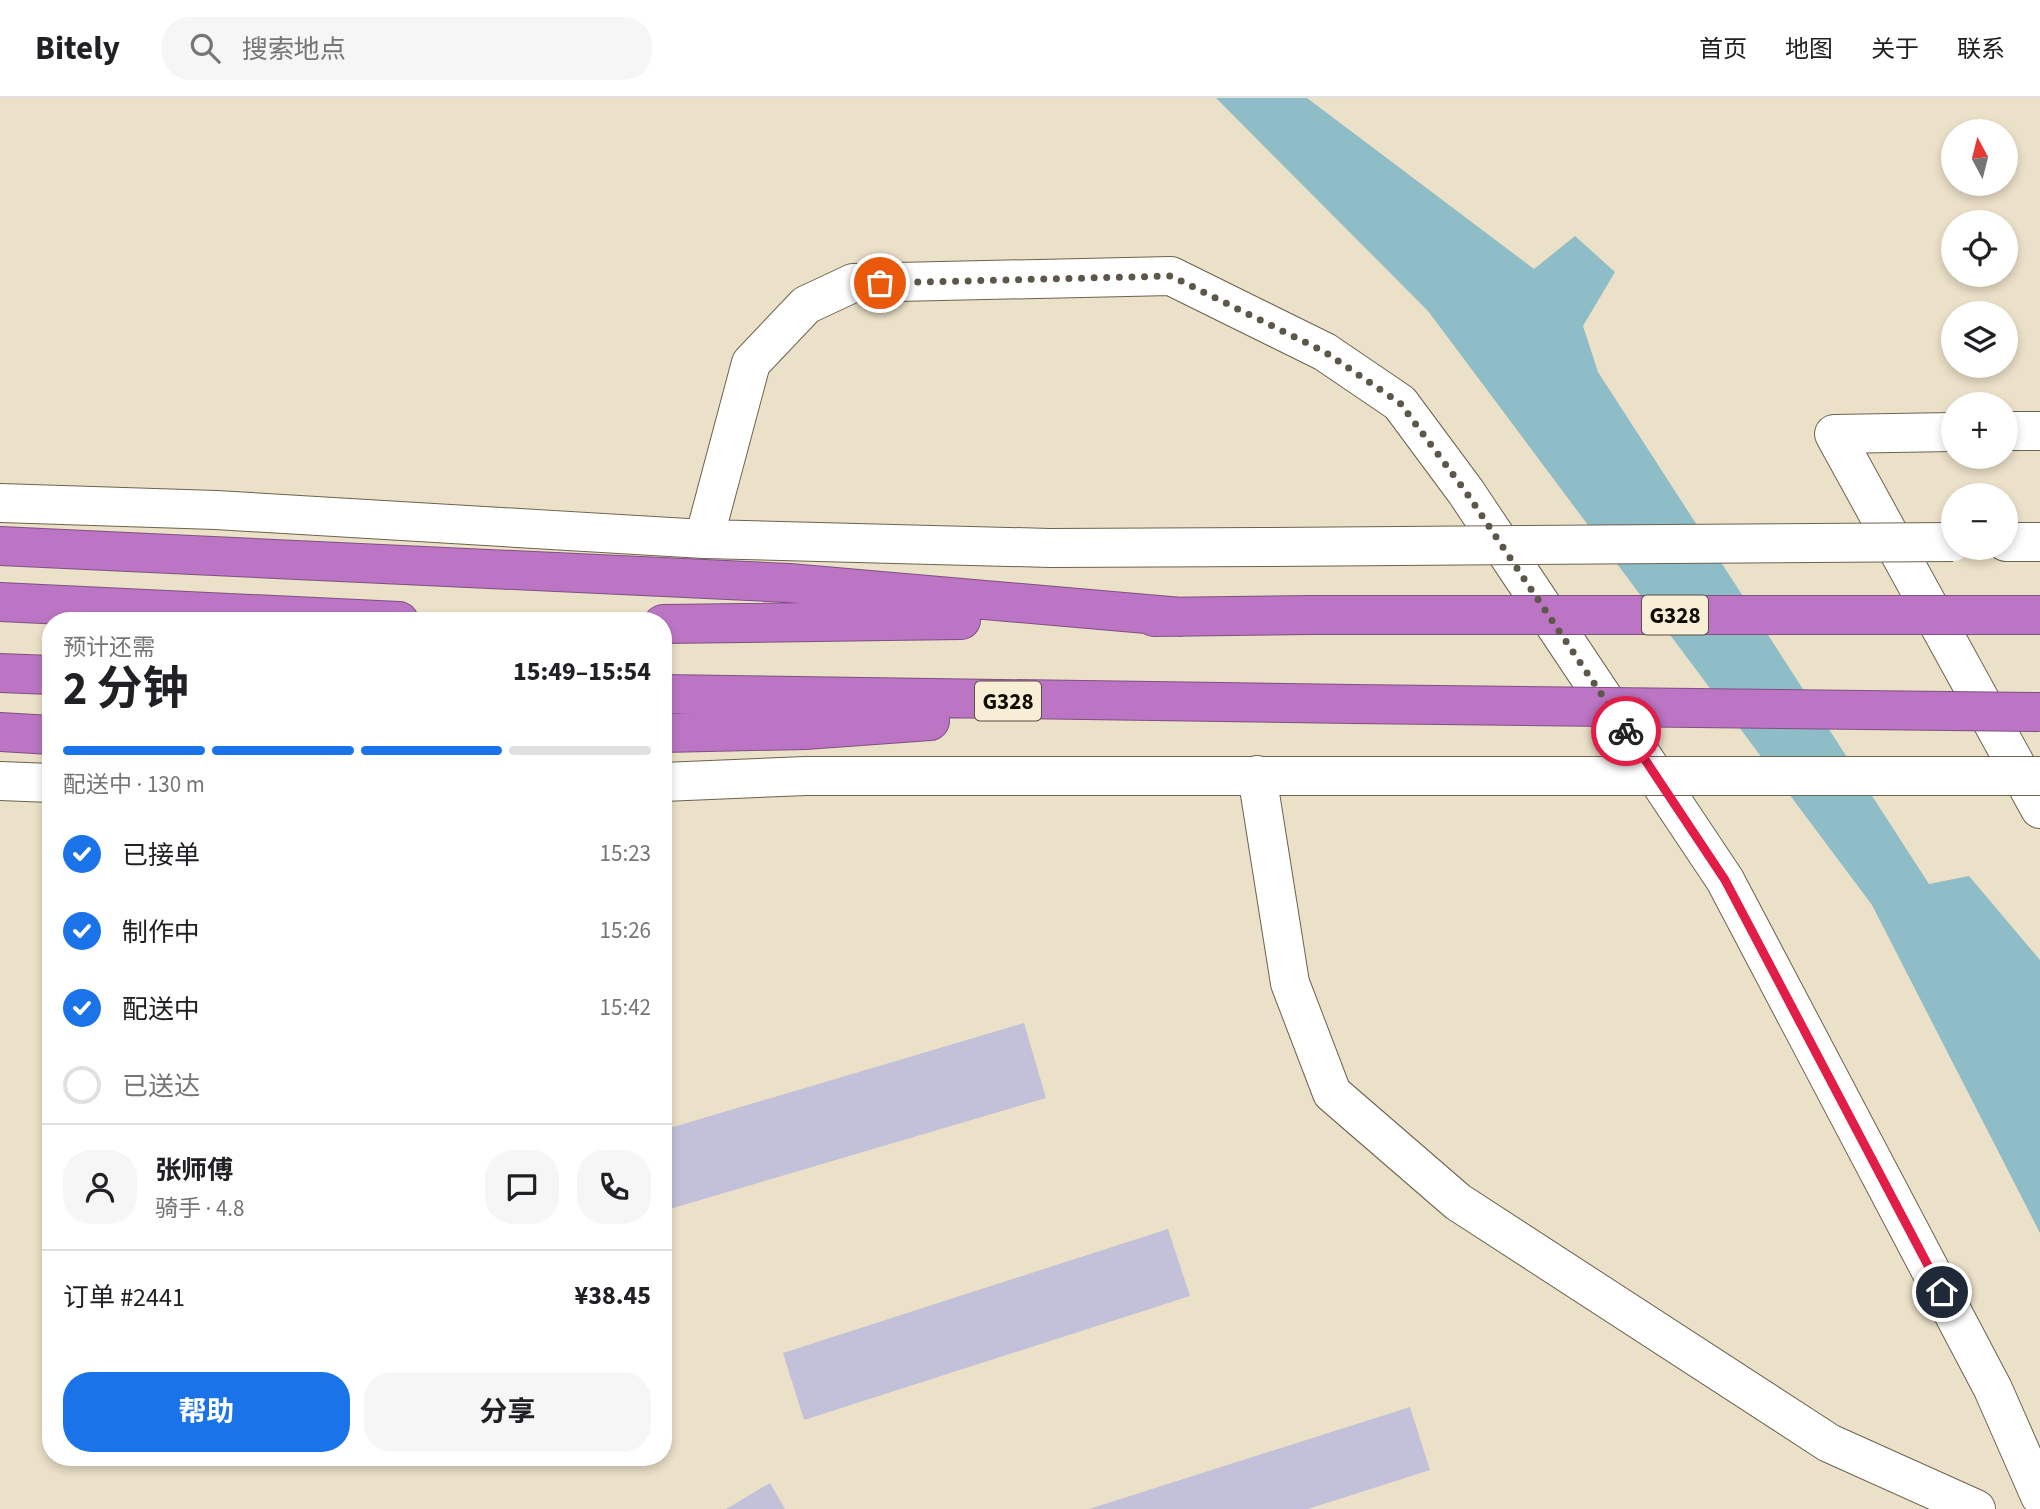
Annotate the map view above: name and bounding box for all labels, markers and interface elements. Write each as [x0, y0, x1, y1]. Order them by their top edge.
search box [162, 17, 652, 80]
text: Bitely [35, 25, 120, 72]
icon: search [186, 29, 224, 67]
text: 搜索地点 [242, 31, 346, 68]
text: 首页 [1699, 32, 1747, 67]
text: 地图 [1785, 32, 1833, 67]
text: 关于 [1871, 32, 1919, 67]
text: 联系 [1957, 32, 2005, 67]
north arrow [1941, 119, 2018, 196]
map controls [1941, 119, 2018, 560]
button: locate [1941, 210, 2018, 287]
pin [850, 253, 910, 313]
icon: bag [861, 264, 899, 302]
button: layers [1941, 301, 2018, 378]
button: + [1941, 392, 2018, 469]
button: − [1941, 483, 2018, 560]
road number: G328 [1642, 596, 1708, 635]
text: 预计还需 [63, 631, 155, 664]
text: 15:49–15:54 [513, 653, 651, 690]
text: 2 分钟 [63, 657, 189, 722]
road number: G328 [975, 681, 1041, 720]
courier [1591, 696, 1661, 766]
icon: bike [1607, 712, 1645, 750]
text: 配送中 · 130 m [63, 768, 205, 801]
icon: check [63, 835, 101, 873]
text: 已接单 [122, 837, 200, 874]
text: 15:23 [600, 837, 651, 870]
icon: check [63, 912, 101, 950]
text: 制作中 [122, 914, 200, 951]
text: 15:26 [600, 914, 651, 947]
icon: check [63, 989, 101, 1027]
text: 配送中 [122, 991, 200, 1028]
text: 15:42 [600, 991, 651, 1024]
text: 已送达 [122, 1068, 200, 1105]
button: person [63, 1150, 137, 1224]
button: chat [485, 1150, 559, 1224]
button: phone [577, 1150, 651, 1224]
text: 张师傅 [155, 1152, 233, 1189]
text: 骑手 · 4.8 [155, 1192, 245, 1225]
pin [1912, 1262, 1972, 1322]
icon: home [1923, 1273, 1961, 1311]
text: ¥38.45 [575, 1277, 651, 1314]
text: 订单 #2441 [63, 1279, 185, 1316]
button: 帮助 [63, 1372, 350, 1452]
button: 分享 [364, 1372, 651, 1452]

